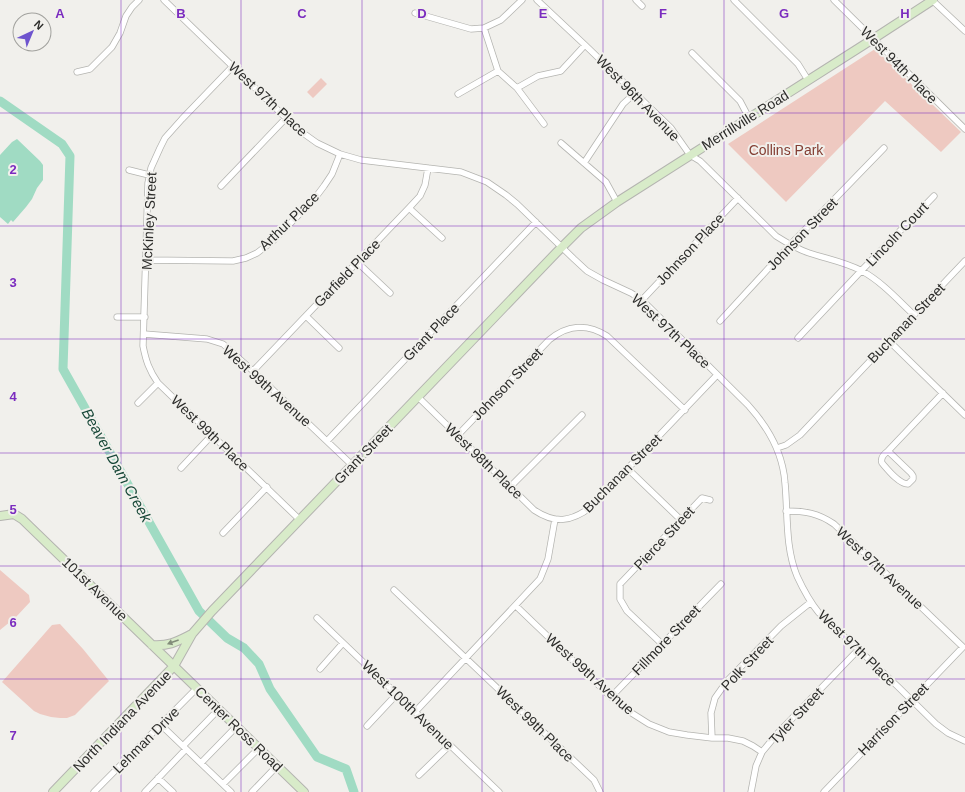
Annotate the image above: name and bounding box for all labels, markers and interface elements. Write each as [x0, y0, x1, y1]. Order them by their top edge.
text: A [55, 6, 65, 21]
text: B [176, 6, 186, 21]
text: C [297, 6, 307, 21]
text: D [417, 6, 427, 21]
text: E [539, 6, 548, 21]
text: F [659, 6, 667, 21]
text: G [779, 6, 789, 21]
text: H [900, 6, 910, 21]
north arrow [12, 12, 52, 52]
text: N [32, 18, 46, 32]
street label: West 94th Place [857, 23, 941, 107]
street label: West 96th Avenue [593, 52, 683, 144]
street label: West 97th Place [225, 58, 311, 140]
street label: Merrillville Road [699, 87, 791, 153]
park label: Collins Park [749, 142, 824, 158]
text: 2 [9, 162, 17, 177]
street label: McKinley Street [138, 172, 160, 270]
street label: Arthur Place [256, 188, 322, 254]
street label: Johnson Street [764, 194, 841, 273]
street label: Lincoln Court [863, 199, 931, 269]
street label: Johnson Place [653, 210, 727, 288]
street label: Garfield Place [311, 236, 383, 310]
text: 3 [9, 275, 17, 290]
street label: Buchanan Street [864, 280, 948, 366]
street label: West 97th Place [628, 290, 714, 372]
street label: Grant Place [400, 300, 463, 364]
street label: West 99th Avenue [220, 342, 315, 430]
street label: Johnson Street [469, 344, 546, 423]
text: 4 [9, 389, 17, 404]
street label: West 99th Place [168, 392, 252, 474]
water label: Beaver Dam Creek [79, 405, 156, 526]
street label: West 98th Place [442, 420, 526, 502]
street label: Grant Street [331, 421, 395, 487]
street label: Buchanan Street [579, 430, 665, 516]
text: 5 [9, 502, 17, 517]
street label: Pierce Street [631, 503, 698, 573]
street label: West 97th Avenue [833, 524, 927, 613]
street label: 101st Avenue [59, 554, 131, 624]
street label: Fillmore Street [629, 602, 703, 678]
street label: West 97th Place [815, 607, 899, 689]
text: 6 [9, 615, 17, 630]
street label: West 99th Avenue [543, 630, 638, 718]
street label: Polk Street [718, 632, 776, 693]
one-way arrow [166, 640, 178, 646]
street label: West 100th Avenue [359, 657, 457, 753]
street label: North Indiana Avenue [70, 667, 175, 775]
street label: Harrison Street [855, 680, 932, 758]
street label: Center Ross Road [192, 683, 286, 775]
street label: West 99th Place [493, 683, 577, 765]
street label: Tyler Street [766, 684, 826, 748]
street label: Lehman Drive [110, 703, 183, 776]
text: 7 [9, 728, 17, 743]

